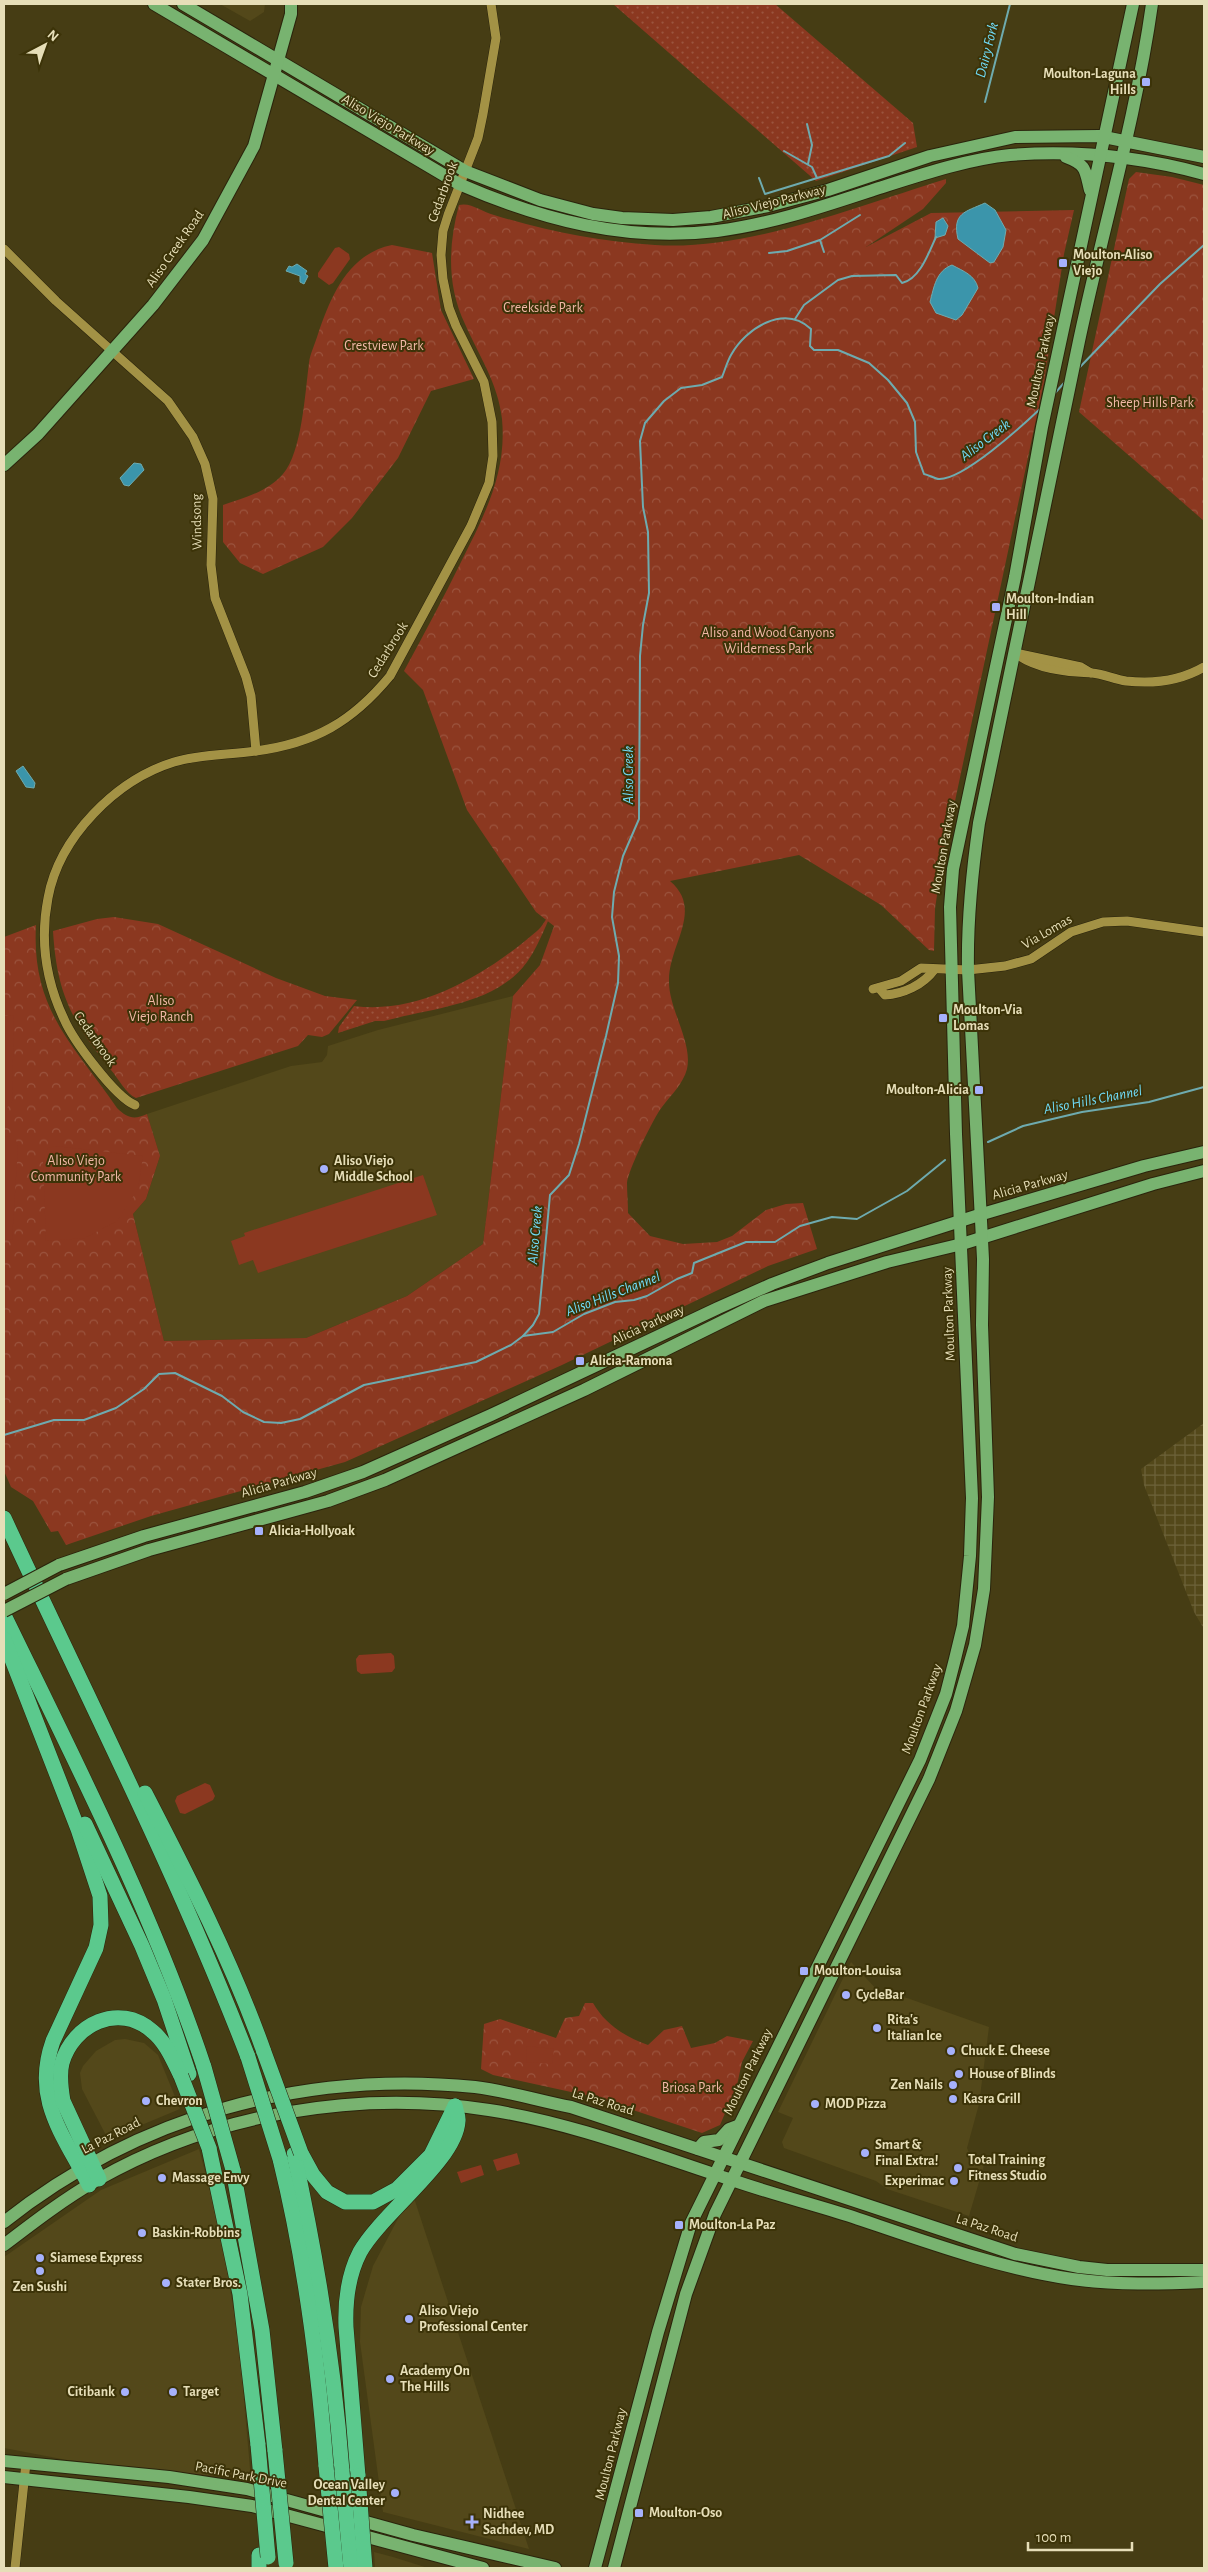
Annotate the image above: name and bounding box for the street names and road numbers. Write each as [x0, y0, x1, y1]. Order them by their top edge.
street label: Aliso Viejo Parkway [339, 92, 437, 158]
street label: Cedarbrook [426, 159, 461, 224]
street label: Aliso Viejo Parkway [721, 182, 827, 222]
street label: Aliso Creek Road [143, 208, 207, 290]
street label: Moulton Parkway [1024, 313, 1058, 409]
street label: Windsong [190, 494, 204, 550]
street label: Cedarbrook [365, 619, 411, 681]
street label: Moulton Parkway [929, 799, 959, 895]
street label: Via Lomas [1020, 912, 1074, 952]
street label: Cedarbrook [71, 1009, 119, 1069]
street label: Alicia Parkway [991, 1167, 1070, 1202]
street label: Moulton Parkway [940, 1267, 958, 1361]
street label: Alicia Parkway [610, 1302, 686, 1348]
street label: Alicia Parkway [240, 1465, 319, 1500]
street label: Moulton Parkway [899, 1662, 945, 1756]
street label: Moulton Parkway [721, 2026, 775, 2118]
street label: La Paz Road [570, 2086, 636, 2118]
street label: La Paz Road [79, 2115, 143, 2157]
street label: La Paz Road [954, 2211, 1020, 2245]
street label: Moulton Parkway [593, 2406, 629, 2502]
street label: Pacific Park Drive [194, 2459, 288, 2491]

